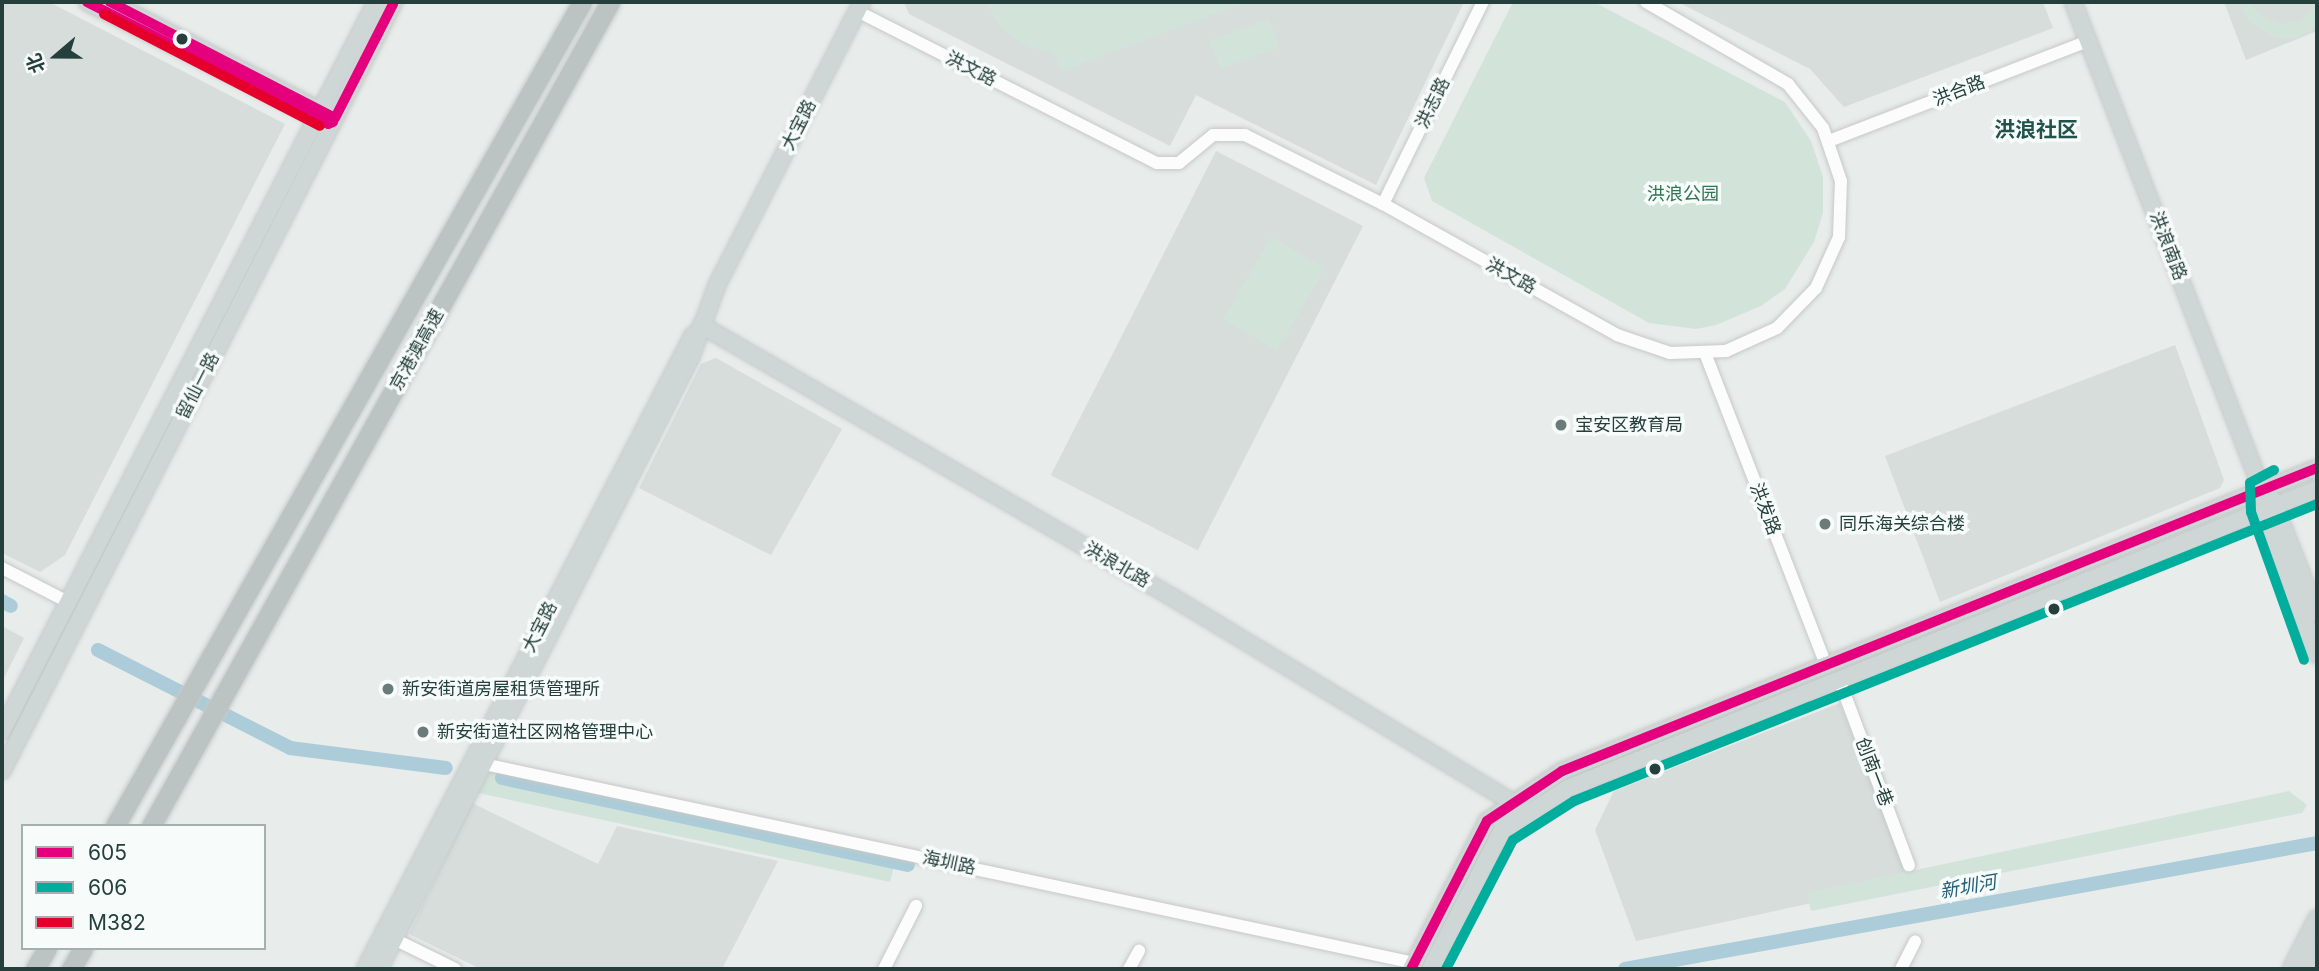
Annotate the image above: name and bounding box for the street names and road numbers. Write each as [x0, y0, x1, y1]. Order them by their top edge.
street label: 洪文路 [942, 47, 1000, 91]
street label: 洪合路 [1930, 71, 1988, 111]
street label: 洪志路 [1411, 74, 1455, 132]
street label: 大宝路 [777, 96, 821, 154]
street label: 洪浪南路 [2145, 209, 2191, 283]
street label: 洪文路 [1482, 253, 1540, 299]
street label: 京港澳高速 [386, 305, 448, 395]
street label: 留仙一路 [172, 349, 224, 423]
street label: 洪发路 [1745, 480, 1785, 538]
street label: 洪浪北路 [1080, 538, 1154, 592]
street label: 大宝路 [518, 598, 562, 656]
street label: 创南一巷 [1851, 735, 1897, 809]
street label: 海圳路 [920, 847, 978, 879]

